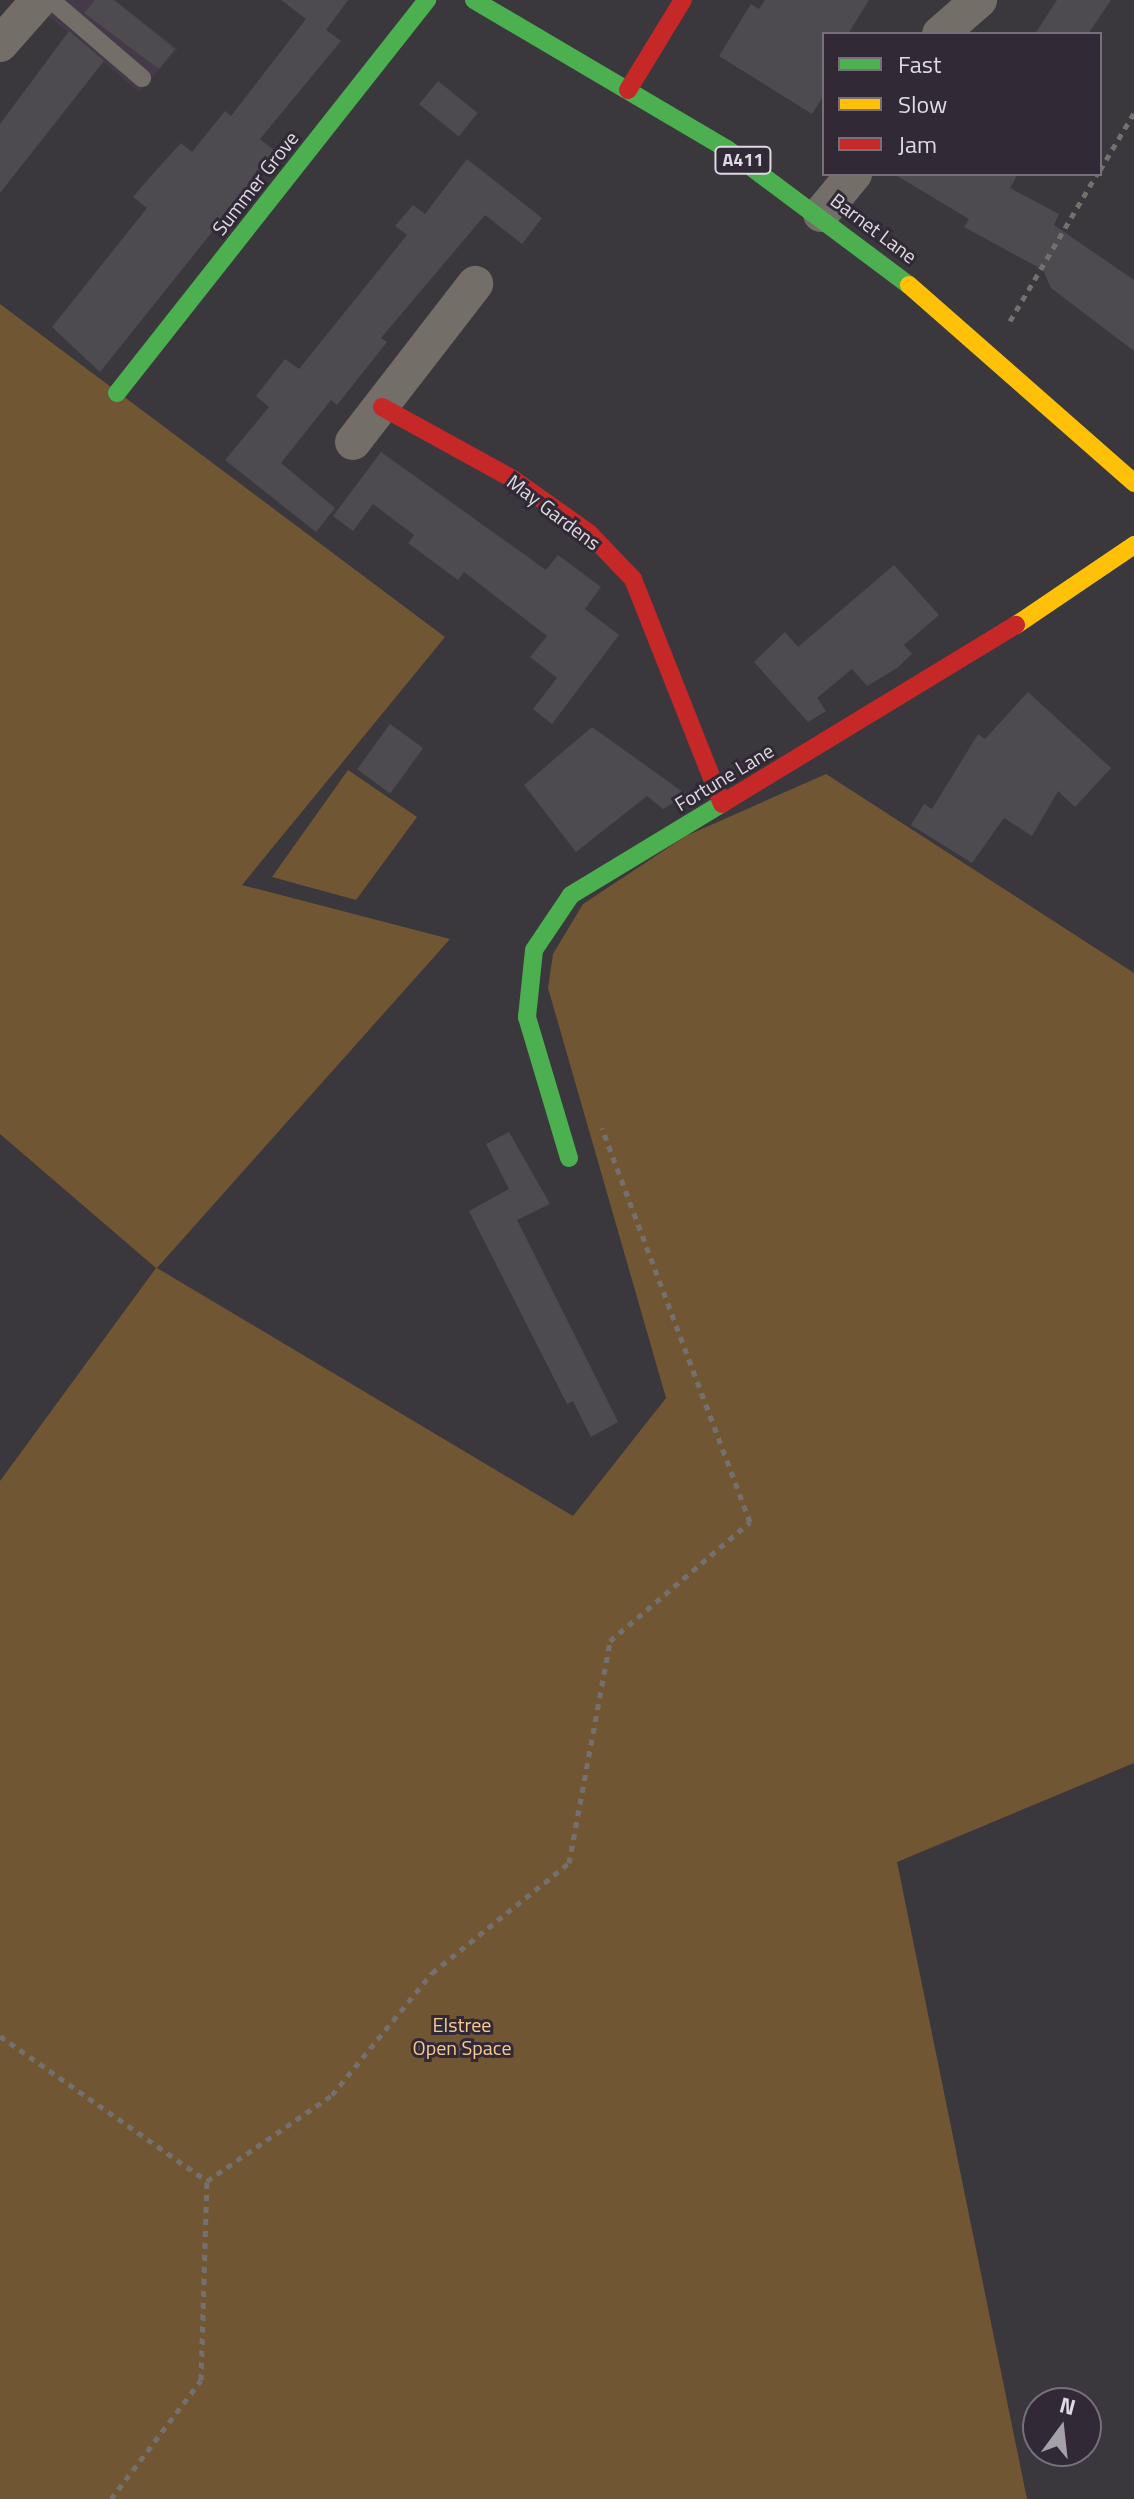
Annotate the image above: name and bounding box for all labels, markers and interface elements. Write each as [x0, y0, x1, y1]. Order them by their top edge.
legend [822, 32, 1102, 176]
text: Fast [898, 46, 941, 82]
text: Slow [898, 86, 947, 122]
street label: Summer Grove [207, 126, 303, 240]
text: Jam [898, 126, 937, 162]
road number: A411 [713, 146, 773, 174]
street label: Barnet Lane [826, 188, 922, 268]
street label: May Gardens [503, 469, 605, 555]
street label: Fortune Lane [670, 738, 778, 816]
park label: Elstree Open Space [412, 2013, 512, 2060]
north arrow [1022, 2387, 1102, 2467]
text: N [1056, 2387, 1079, 2424]

